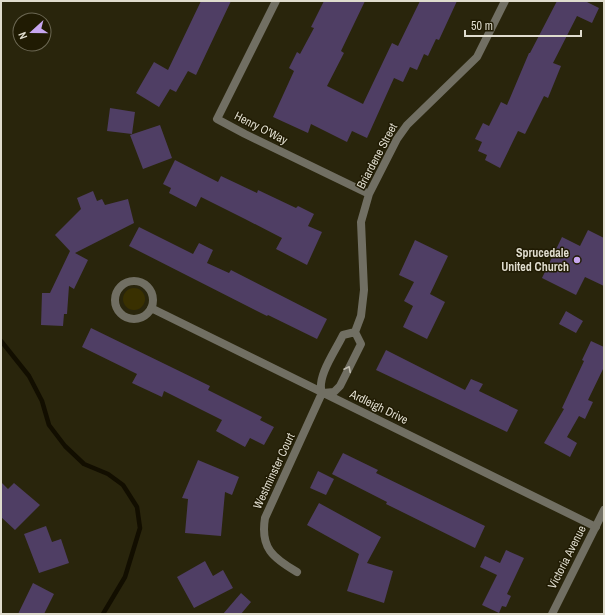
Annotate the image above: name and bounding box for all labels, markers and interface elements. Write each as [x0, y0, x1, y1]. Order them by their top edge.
north arrow [12, 12, 52, 52]
scale bar [465, 12, 581, 38]
text: 50 m [471, 18, 493, 34]
text: N [15, 30, 30, 41]
street label: Henry O'Way [232, 108, 290, 148]
street label: Briardene Street [353, 120, 401, 192]
place label: Sprucedale United Church [501, 245, 570, 275]
marker: Sprucedale United Church [572, 255, 582, 265]
one-way arrow [343, 366, 351, 373]
street label: Ardleigh Drive [346, 386, 411, 428]
street label: Westminster Court [249, 430, 299, 511]
street label: Victoria Avenue [544, 523, 590, 591]

